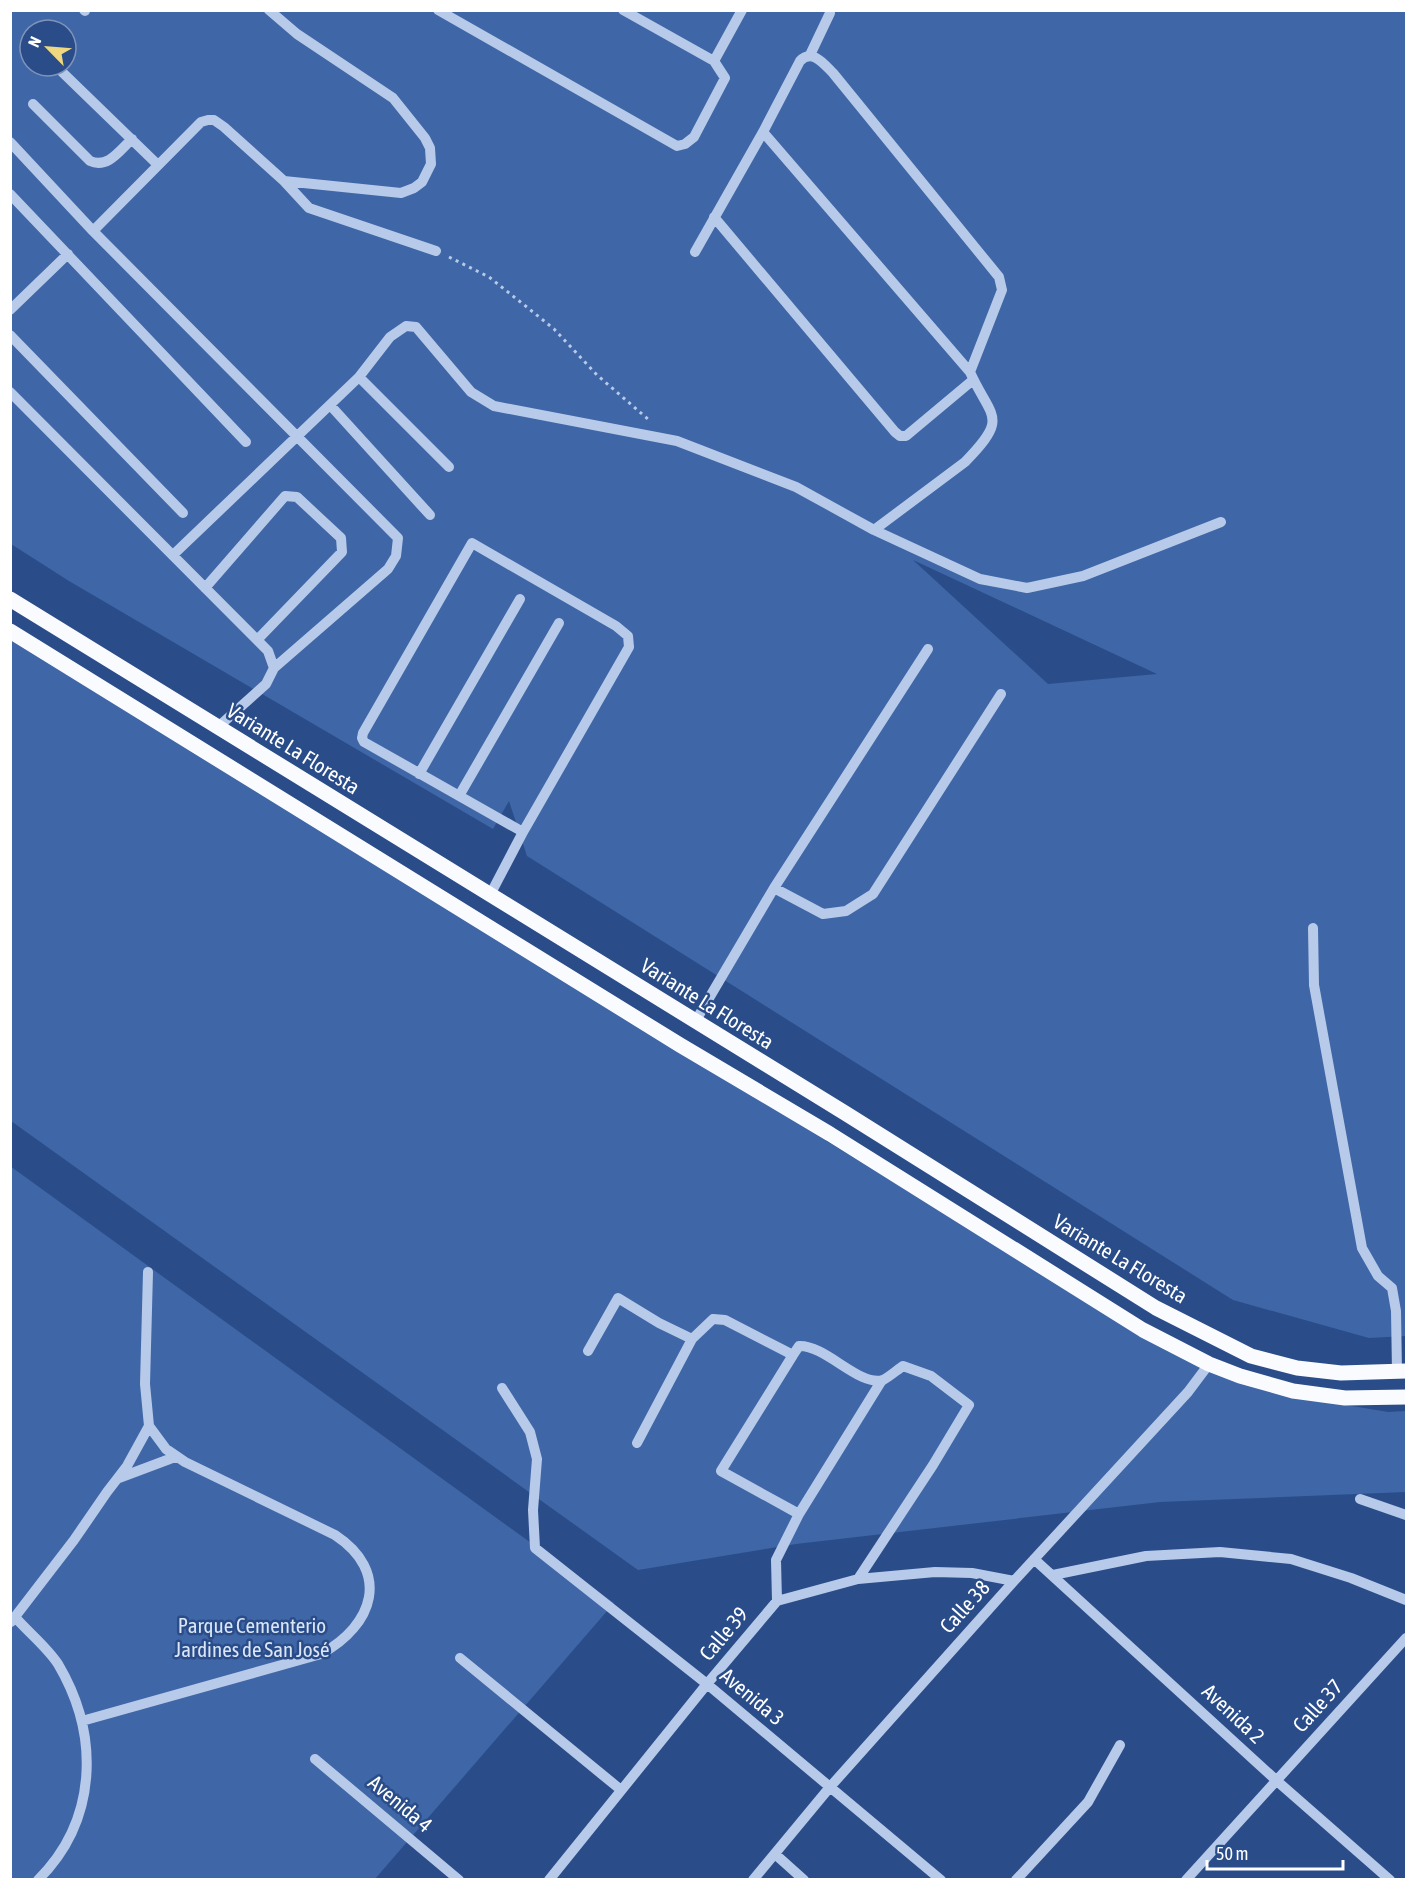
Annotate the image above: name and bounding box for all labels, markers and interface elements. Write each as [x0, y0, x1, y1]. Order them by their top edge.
north arrow [18, 18, 78, 78]
text: N [24, 34, 45, 50]
street label: Variante La Floresta [223, 698, 364, 799]
street label: Variante La Floresta [637, 953, 778, 1054]
street label: Variante La Floresta [1049, 1209, 1192, 1308]
street label: Calle 38 [934, 1575, 994, 1638]
street label: Calle 39 [694, 1602, 752, 1665]
park label: Parque Cementerio Jardines de San José [174, 1613, 330, 1661]
street label: Avenida 3 [716, 1663, 789, 1730]
street label: Calle 37 [1287, 1674, 1347, 1737]
street label: Avenida 2 [1198, 1679, 1270, 1748]
street label: Avenida 4 [364, 1770, 437, 1837]
scale bar [1207, 1833, 1344, 1871]
text: 50 m [1216, 1843, 1248, 1864]

